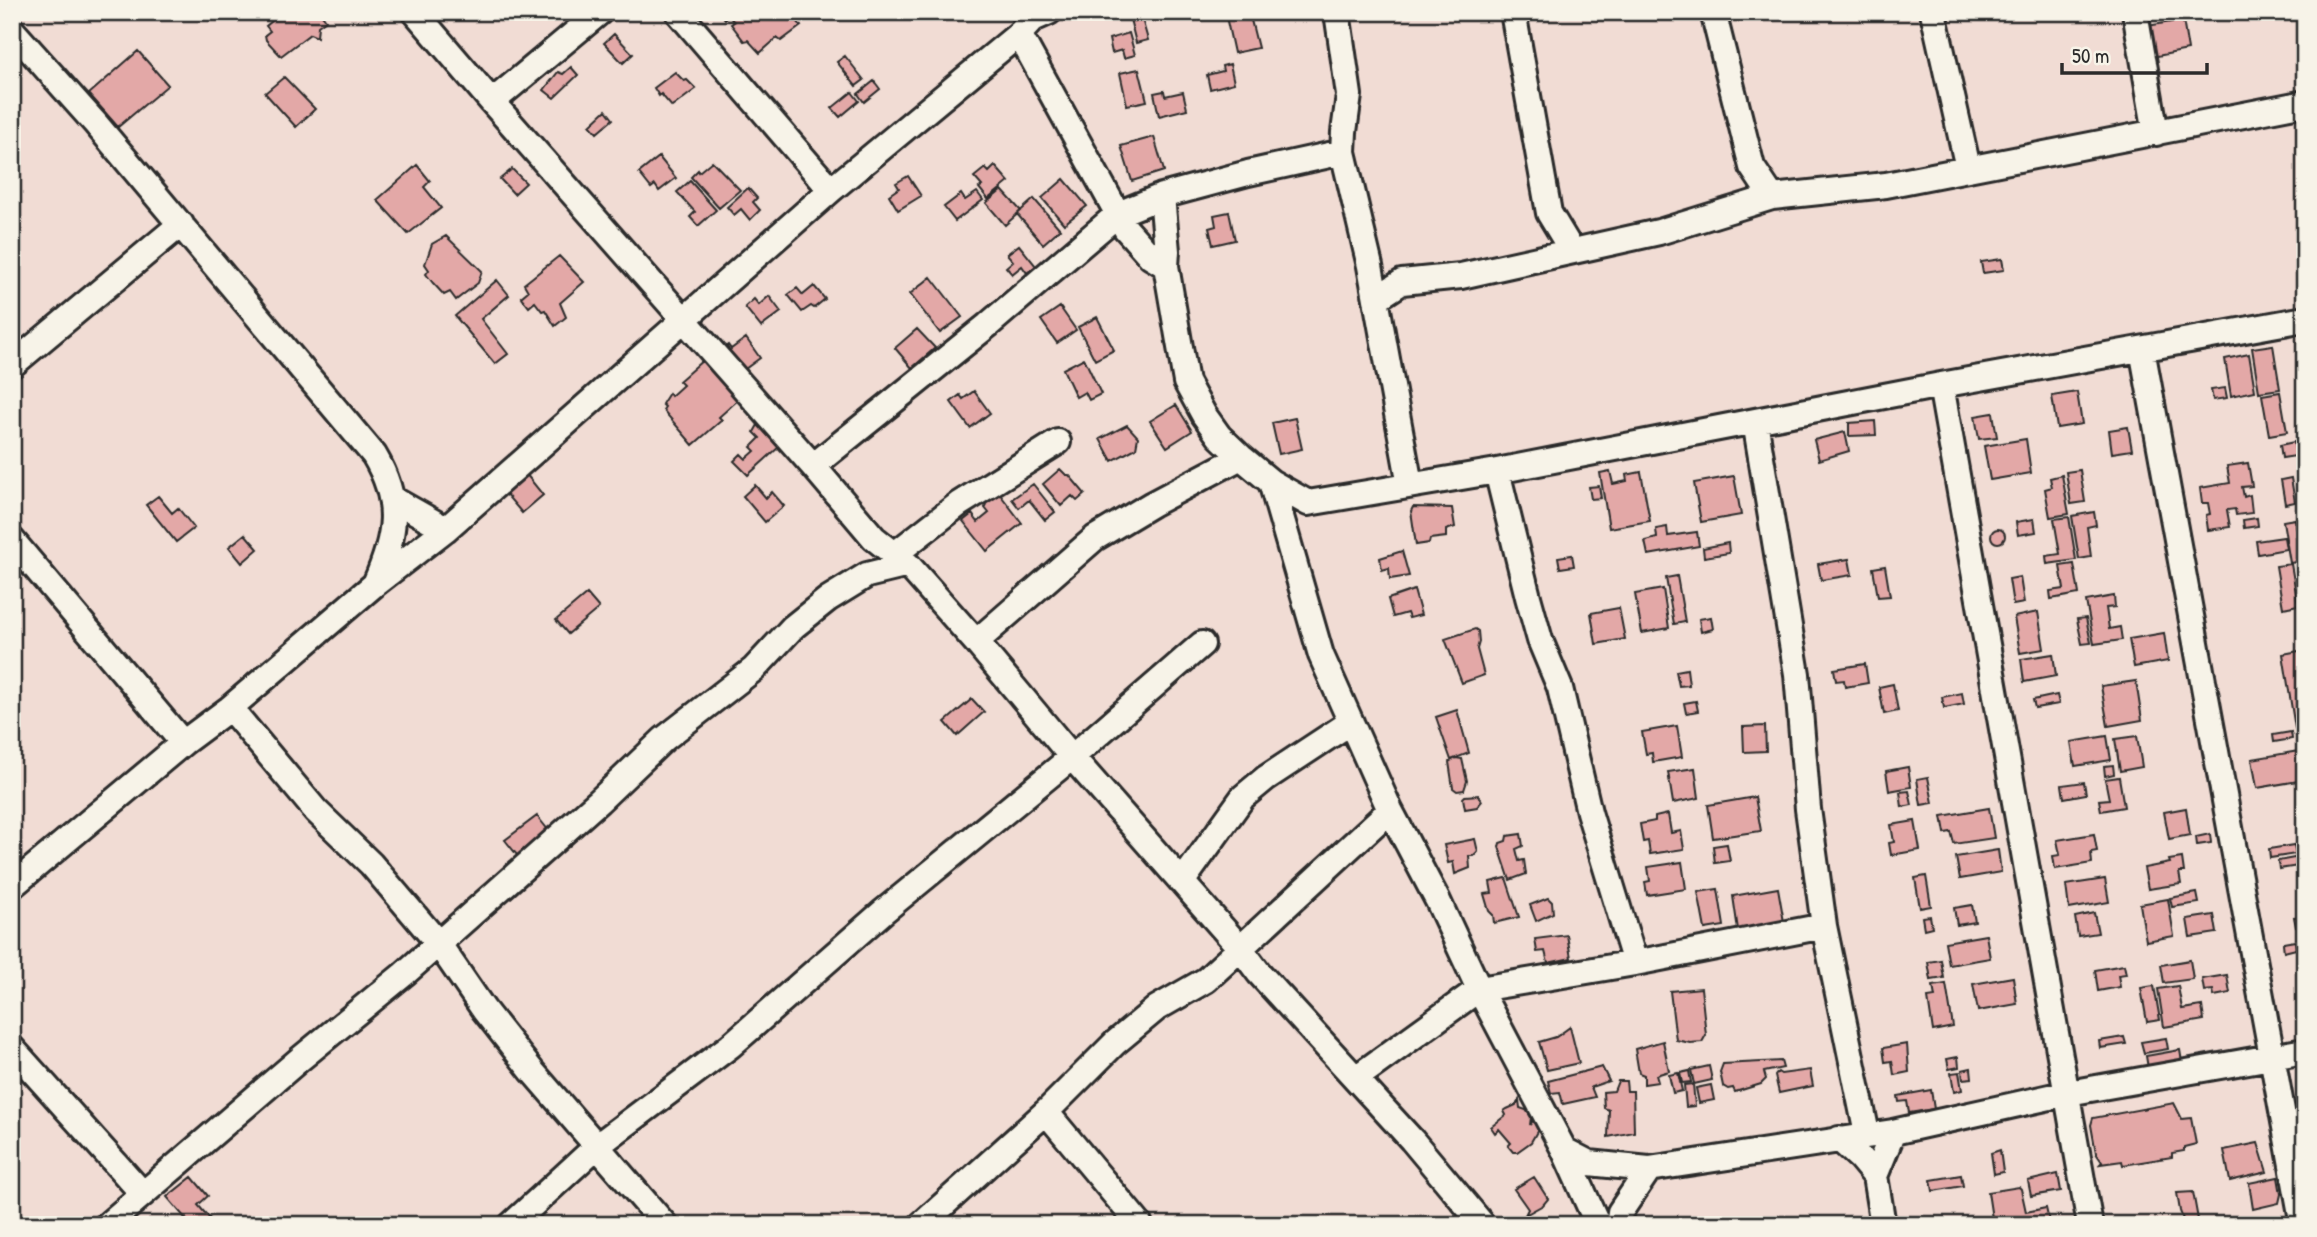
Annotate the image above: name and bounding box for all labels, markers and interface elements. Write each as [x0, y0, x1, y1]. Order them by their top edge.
scale bar [2062, 32, 2207, 76]
text: 50 m [2072, 41, 2109, 70]

